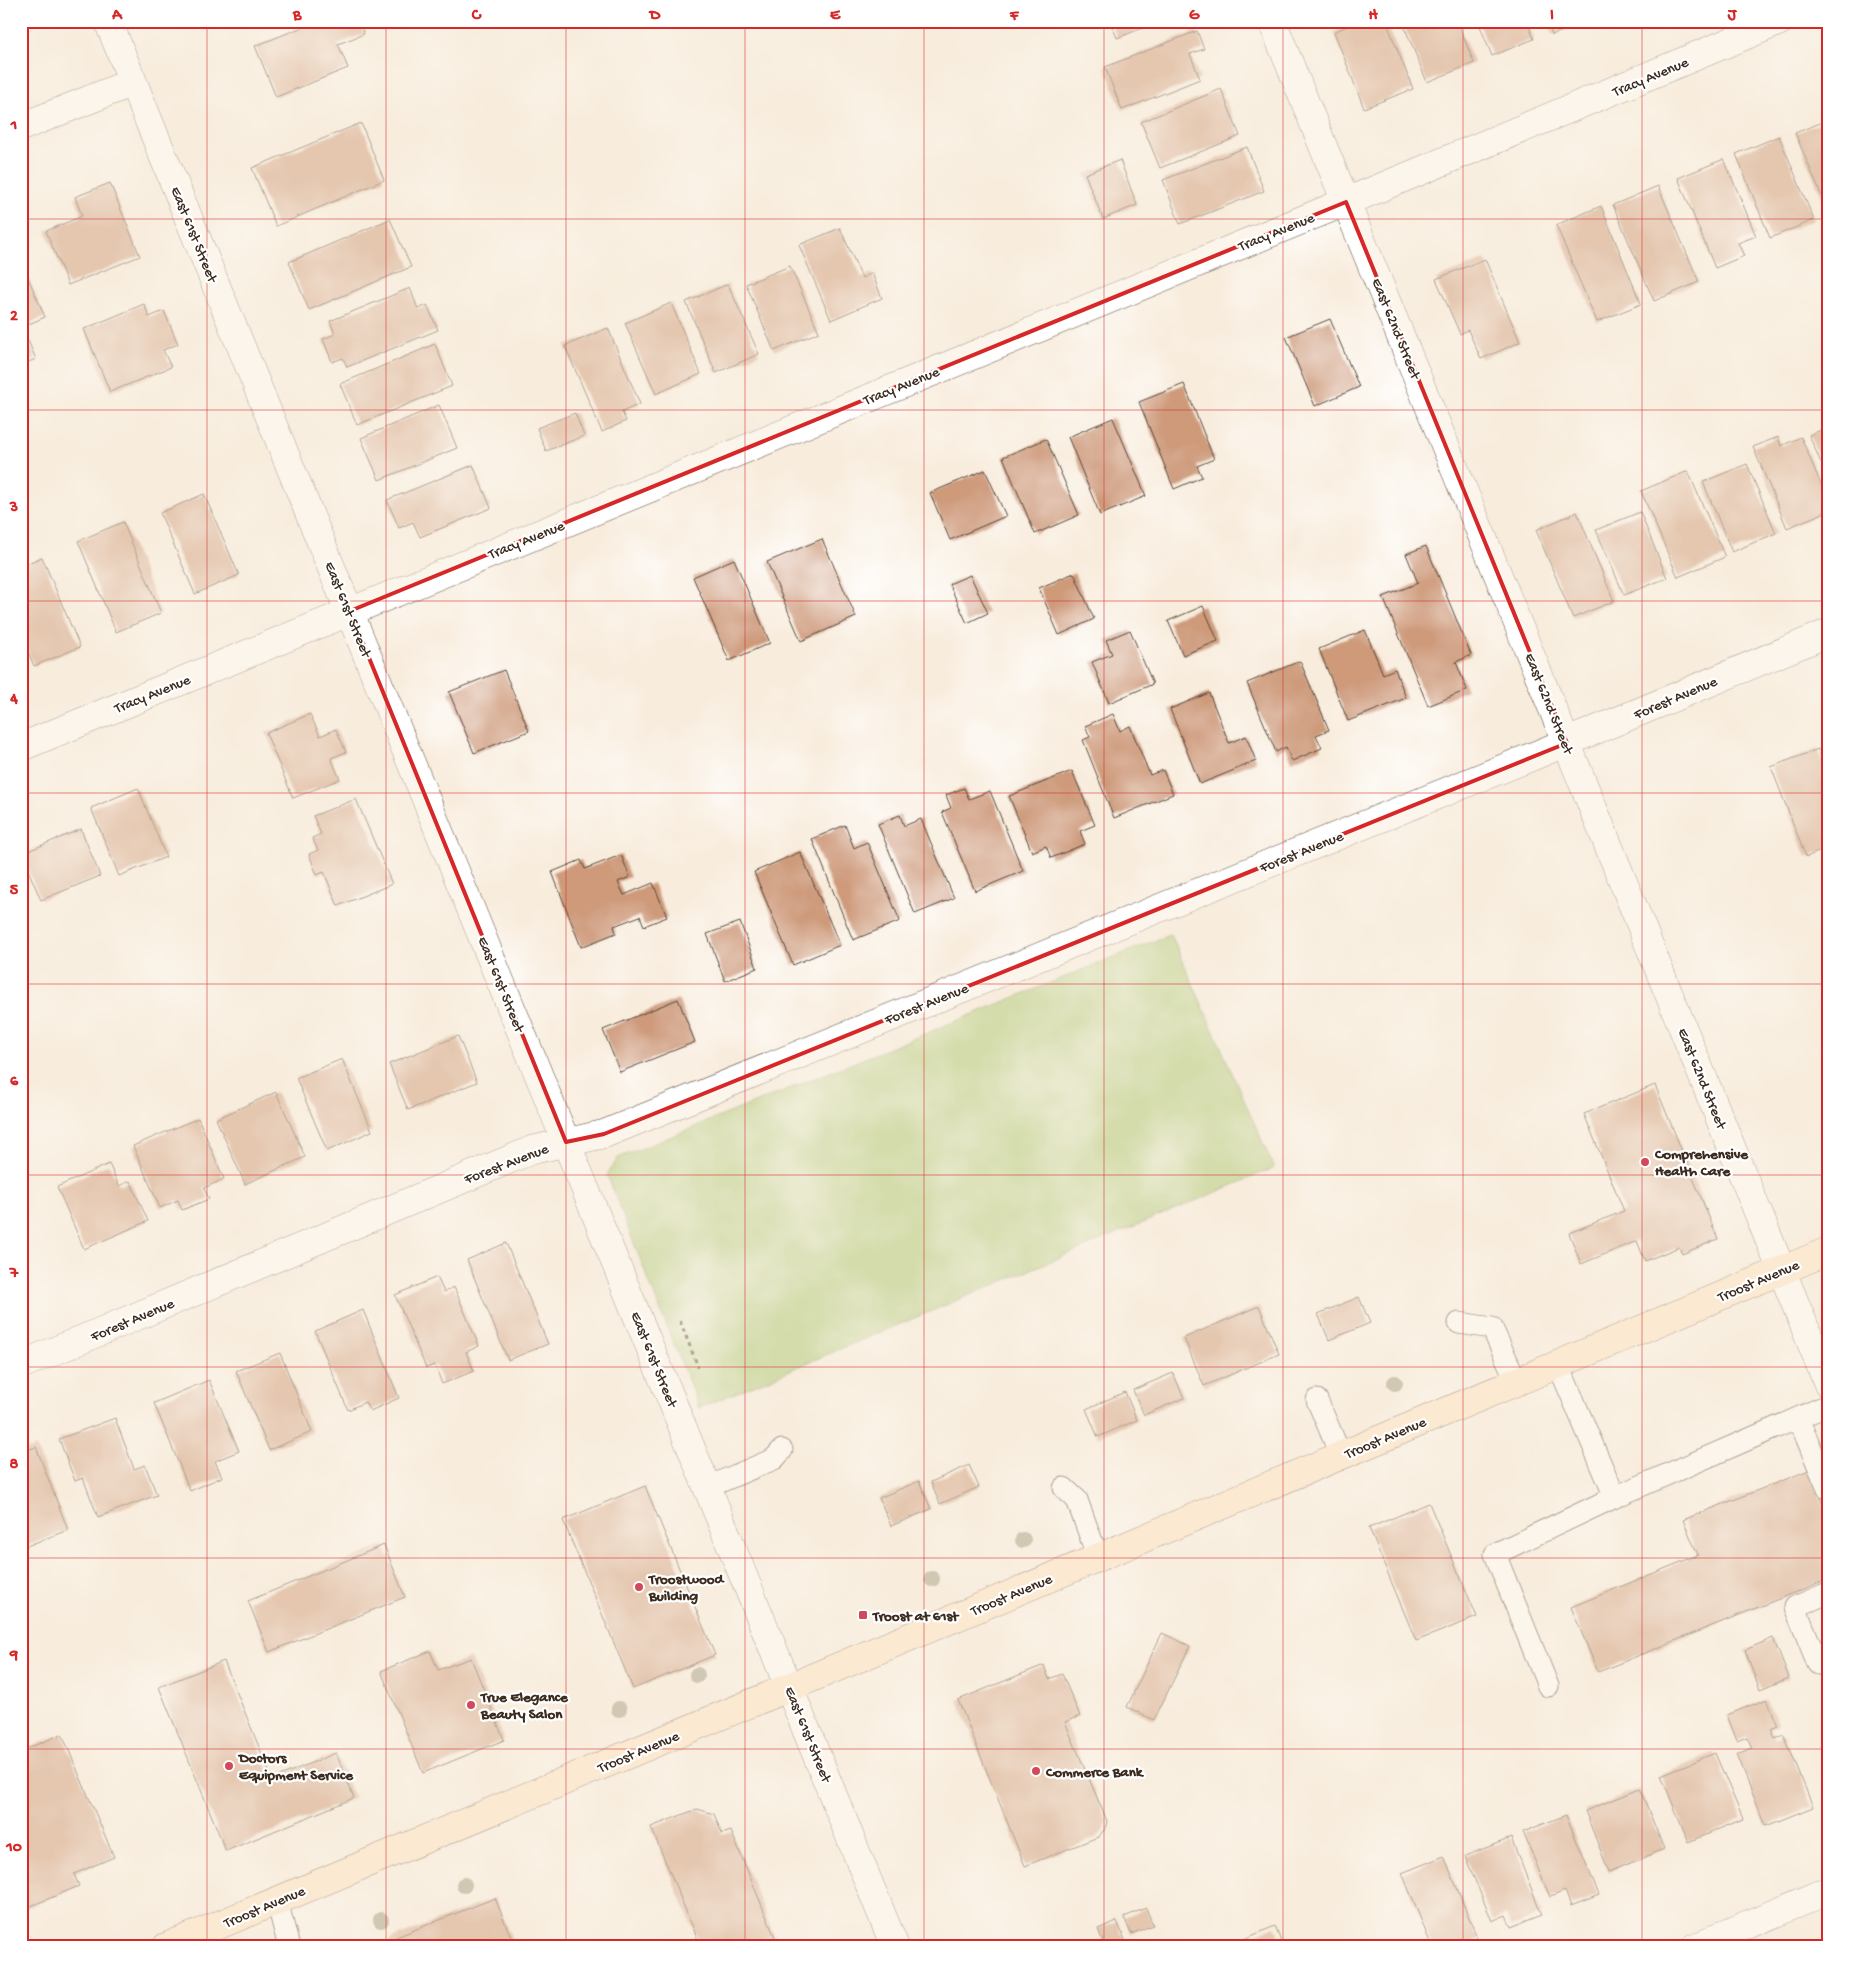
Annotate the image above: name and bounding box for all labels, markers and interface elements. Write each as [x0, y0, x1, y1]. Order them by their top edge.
text: A [111, 7, 123, 26]
text: B [292, 7, 302, 26]
text: C [471, 7, 482, 26]
text: D [648, 7, 661, 26]
text: E [830, 7, 841, 26]
text: F [1009, 7, 1020, 26]
text: G [1189, 7, 1200, 26]
text: H [1368, 7, 1378, 26]
text: I [1550, 7, 1554, 26]
text: J [1727, 7, 1738, 26]
street label: Tracy Avenue [1609, 54, 1692, 102]
text: 1 [10, 117, 17, 136]
street label: East 61st Street [166, 184, 221, 287]
street label: Tracy Avenue [1235, 209, 1318, 257]
street label: East 62nd Street [1367, 276, 1424, 384]
text: 2 [10, 308, 18, 327]
street label: Tracy Avenue [860, 363, 943, 411]
text: 3 [9, 499, 18, 518]
street label: Tracy Avenue [485, 517, 568, 565]
street label: East 61st Street [320, 559, 375, 662]
street label: East 62nd Street [1520, 651, 1577, 759]
street label: Tracy Avenue [111, 671, 194, 719]
street label: Forest Avenue [1630, 673, 1720, 725]
text: 4 [9, 691, 18, 710]
street label: Forest Avenue [1256, 828, 1347, 878]
text: 5 [10, 882, 19, 901]
street label: East 61st Street [473, 934, 528, 1037]
street label: Forest Avenue [881, 980, 972, 1030]
street label: East 62nd Street [1673, 1026, 1730, 1134]
text: 6 [10, 1073, 19, 1092]
street label: Forest Avenue [461, 1140, 552, 1190]
place label: Comprehensive Health Care [1654, 1146, 1749, 1181]
marker: Comprehensive Health Care [1639, 1156, 1651, 1168]
street label: Troost Avenue [1714, 1256, 1803, 1308]
text: 7 [9, 1265, 19, 1284]
street label: Forest Avenue [87, 1295, 177, 1347]
street label: East 61st Street [626, 1309, 681, 1412]
street label: Troost Avenue [1341, 1413, 1430, 1465]
text: 8 [10, 1456, 19, 1475]
street label: Troost Avenue [967, 1570, 1056, 1622]
place label: Troostwood Building [648, 1571, 725, 1606]
marker: Troostwood Building [633, 1581, 645, 1593]
place label: Troost at 61st [872, 1608, 960, 1626]
marker: Troost at 61st [857, 1609, 869, 1621]
text: 9 [9, 1647, 18, 1666]
street label: East 61st Street [780, 1684, 835, 1787]
place label: True Elegance Beauty Salon [480, 1689, 569, 1724]
marker: True Elegance Beauty Salon [465, 1699, 477, 1711]
street label: Troost Avenue [594, 1727, 683, 1779]
place label: Doctors Equipment Service [237, 1750, 354, 1785]
marker: Doctors Equipment Service [223, 1760, 235, 1772]
place label: Commerce Bank [1045, 1764, 1145, 1782]
marker: Commerce Bank [1030, 1765, 1042, 1777]
text: 10 [5, 1839, 22, 1858]
street label: Troost Avenue [220, 1882, 309, 1934]

